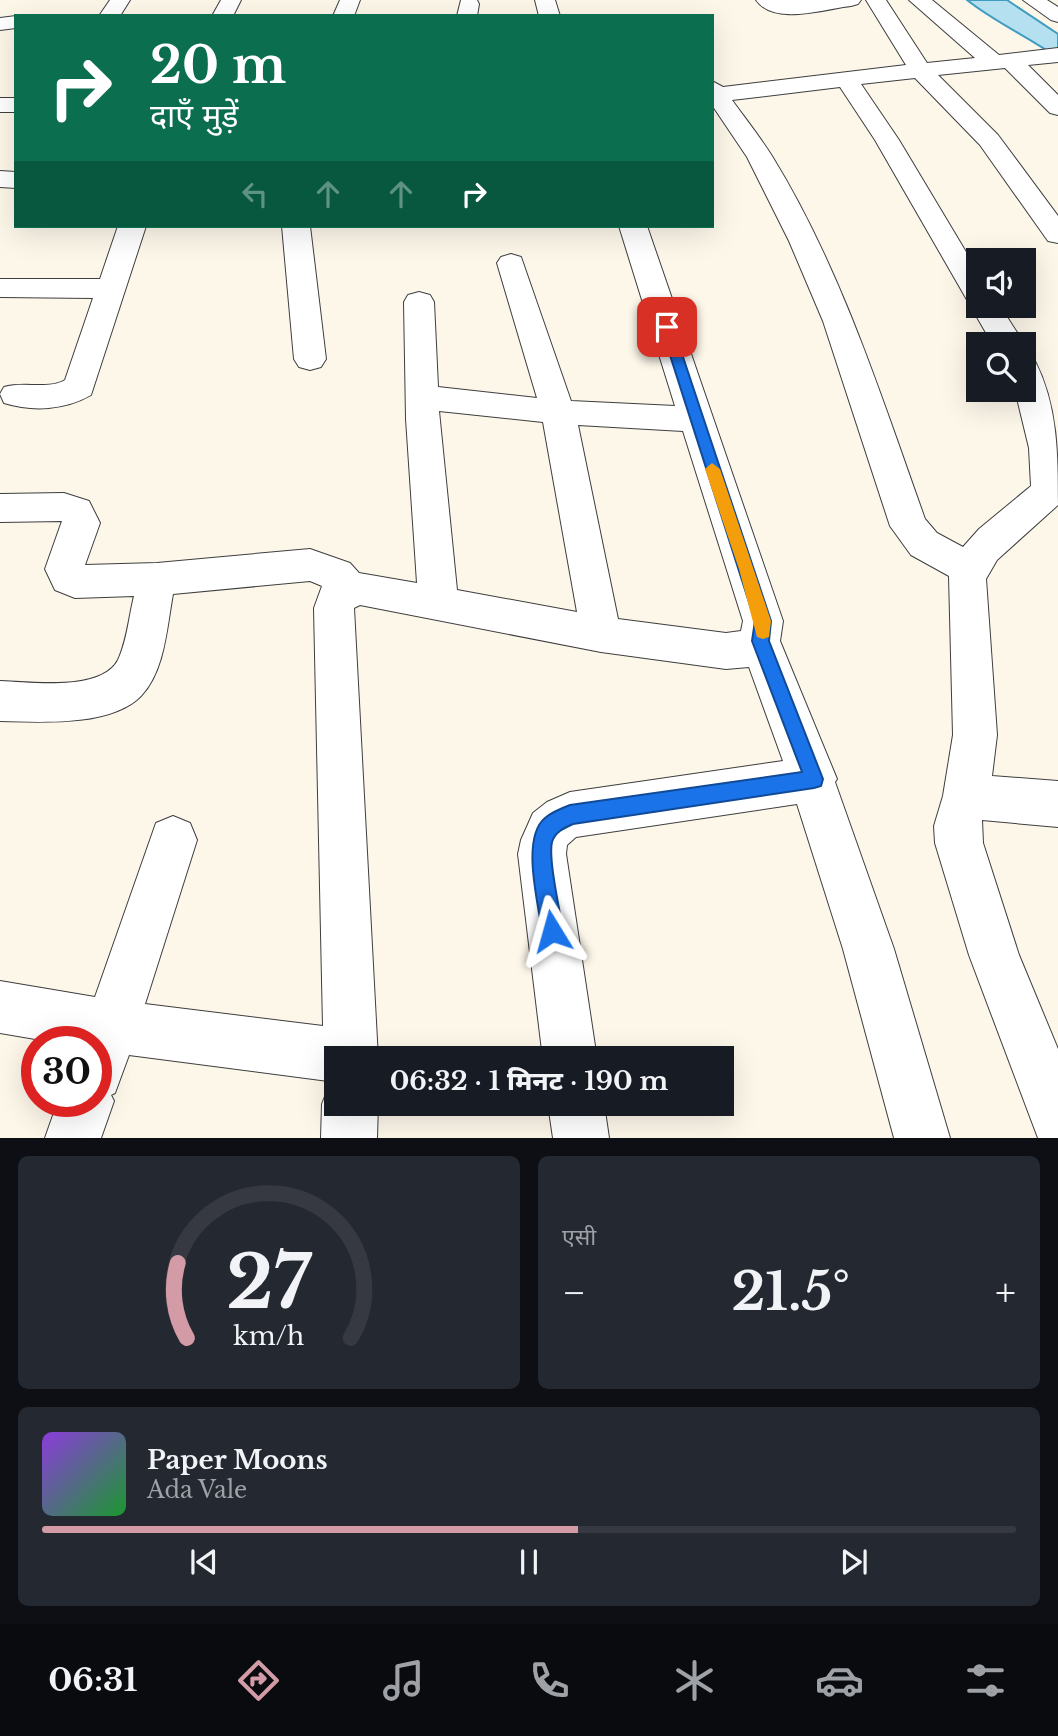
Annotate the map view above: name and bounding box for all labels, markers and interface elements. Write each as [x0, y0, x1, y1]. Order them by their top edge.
text: 20 m [150, 35, 286, 96]
icon: right [35, 42, 126, 133]
text: दाएँ मुड़ें [150, 96, 238, 136]
icon: left [236, 175, 274, 213]
icon: ahead [309, 175, 347, 213]
icon: ahead [382, 175, 420, 213]
icon: right [455, 175, 493, 213]
map controls [966, 248, 1036, 402]
button: sound [966, 248, 1036, 318]
pin [637, 297, 697, 357]
icon: arrive [648, 308, 686, 346]
button: search [966, 332, 1036, 402]
position arrow [515, 894, 589, 968]
speed limit sign: 30 [21, 1026, 112, 1117]
text: 06:32 · 1 मिनट · 190 m [390, 1065, 668, 1097]
text: एसी [562, 1223, 596, 1251]
text: 27 [227, 1238, 313, 1329]
text: 21.5° [731, 1260, 850, 1324]
text: − [562, 1269, 586, 1316]
text: + [995, 1269, 1016, 1316]
text: km/h [234, 1321, 304, 1352]
text: Paper Moons [147, 1444, 328, 1476]
text: Ada Vale [147, 1476, 247, 1504]
icon: previous [185, 1543, 223, 1581]
icon: pause [510, 1543, 548, 1581]
icon: next [835, 1543, 873, 1581]
icon: directions [234, 1656, 283, 1705]
icon: music [379, 1656, 428, 1705]
icon: phone [525, 1656, 574, 1705]
icon: climate [670, 1656, 719, 1705]
icon: car [815, 1656, 864, 1705]
icon: filters [961, 1656, 1010, 1705]
text: 06:31 [48, 1660, 137, 1700]

